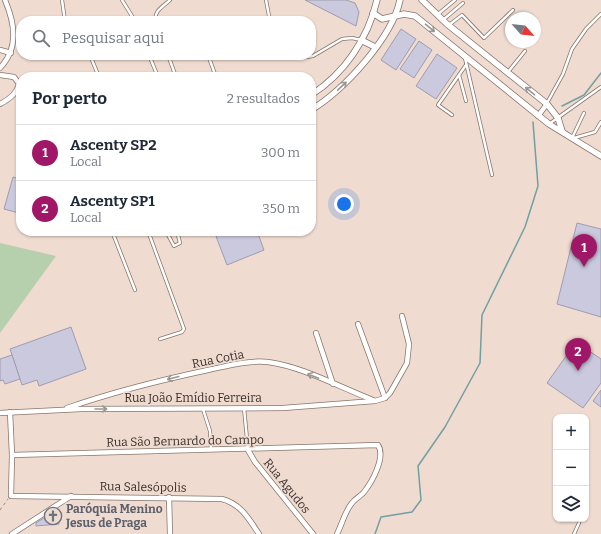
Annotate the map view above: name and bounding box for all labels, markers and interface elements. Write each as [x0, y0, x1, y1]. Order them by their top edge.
north arrow [505, 12, 541, 48]
search box [16, 16, 316, 60]
one-way arrow [424, 24, 435, 33]
icon: search [30, 27, 52, 49]
text: Pesquisar aqui [62, 29, 164, 47]
one-way arrow [337, 81, 347, 91]
one-way arrow [525, 87, 536, 96]
text: Por perto [32, 88, 107, 109]
text: 2 resultados [227, 91, 300, 106]
text: Ascenty SP2 [70, 136, 157, 154]
text: 1 [42, 145, 48, 160]
text: 300 m [261, 145, 300, 160]
text: Local [70, 154, 102, 169]
text: Ascenty SP1 [70, 192, 155, 210]
your location [334, 194, 354, 214]
text: 2 [41, 201, 49, 216]
text: 350 m [262, 201, 300, 216]
text: Local [70, 210, 102, 225]
pin: 1 [571, 234, 597, 267]
pin: 2 [565, 338, 591, 371]
street label: Rua Cotia [191, 347, 246, 371]
one-way arrow [307, 371, 319, 379]
one-way arrow [167, 375, 180, 383]
street label: Rua João Emídio Ferreira [124, 391, 262, 405]
one-way arrow [94, 405, 107, 413]
map controls [553, 414, 589, 522]
button: + [553, 414, 589, 450]
street label: Rua São Bernardo do Campo [106, 433, 264, 449]
button: − [553, 450, 589, 486]
street label: Rua Agudos [261, 456, 313, 516]
street label: Rua Salesópolis [99, 479, 187, 495]
button: layers [553, 486, 589, 522]
place label: Paróquia Menino Jesus de Praga [65, 502, 163, 530]
church icon: Paróquia Menino Jesus de Praga [43, 506, 63, 526]

